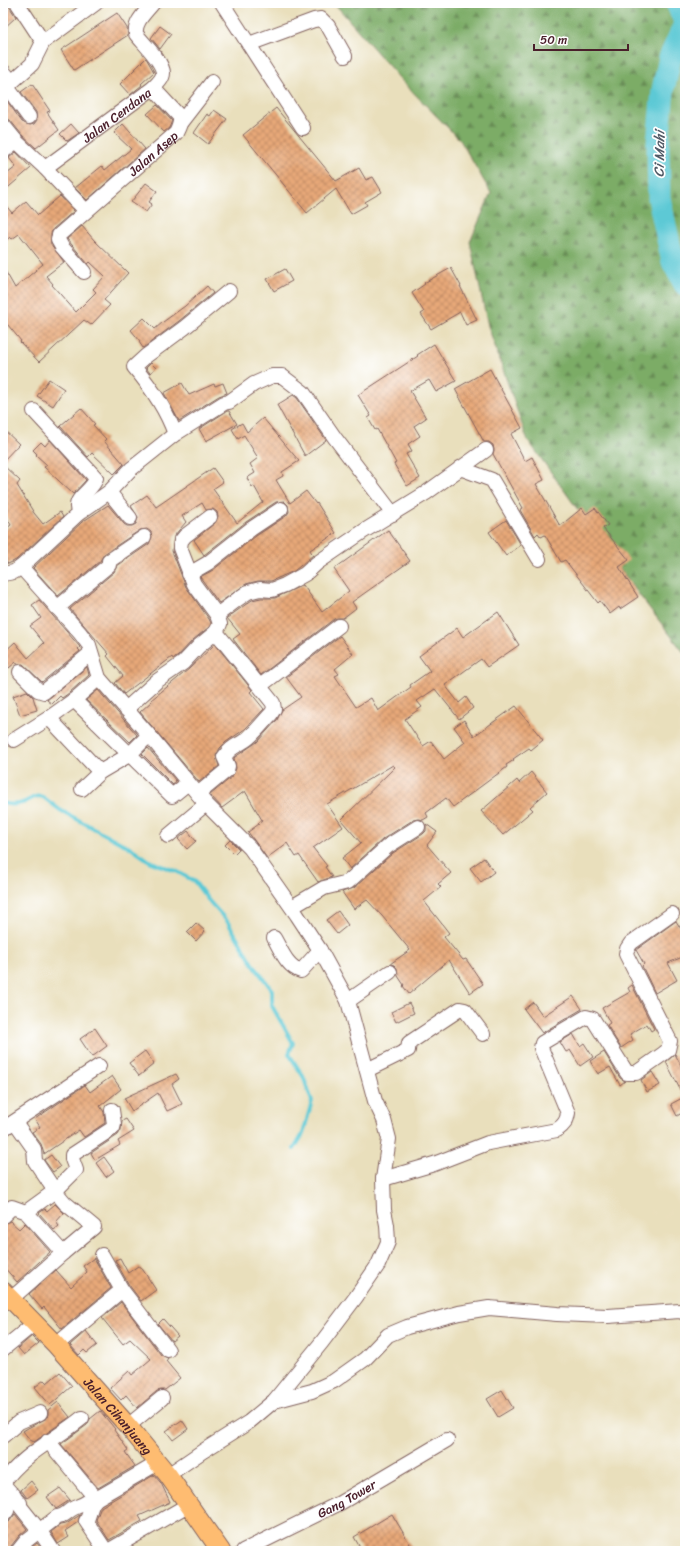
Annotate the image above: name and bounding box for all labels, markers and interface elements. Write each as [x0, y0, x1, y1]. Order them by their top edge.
scale bar [534, 26, 628, 52]
text: 50 m [540, 29, 567, 51]
street label: Jalan Cendana [76, 82, 157, 150]
street label: Jalan Asep [122, 125, 184, 183]
water label: Ci Mahi [647, 127, 672, 177]
street label: Jalan Cihanjuang [77, 1371, 159, 1461]
street label: Gang Tower [313, 1473, 381, 1525]

